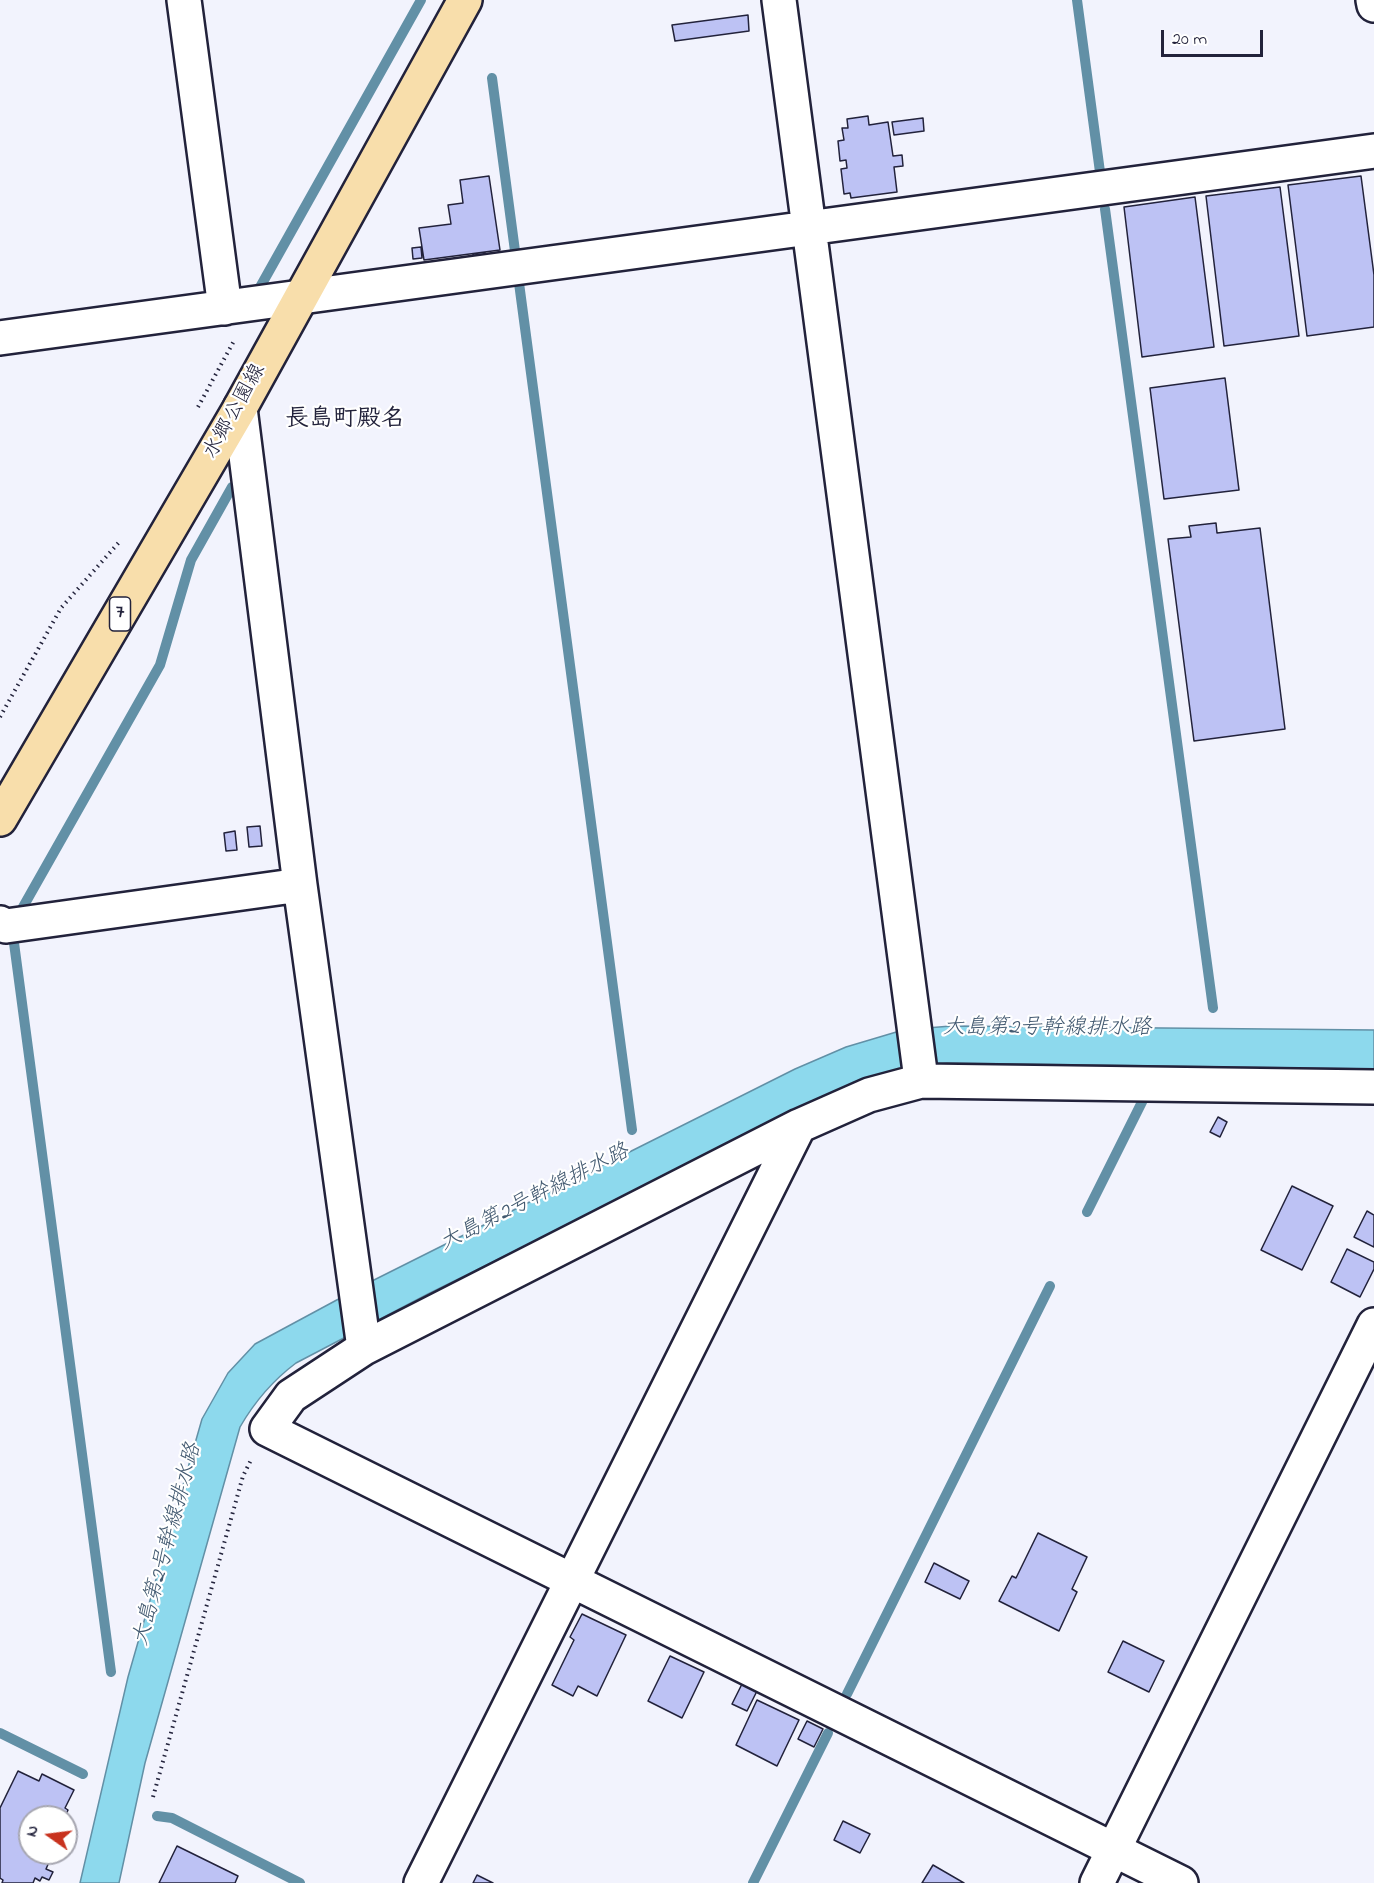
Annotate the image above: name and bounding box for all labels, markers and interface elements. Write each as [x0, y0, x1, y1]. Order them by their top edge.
scale bar [1164, 18, 1266, 56]
text: 20 m [1172, 27, 1207, 53]
street label: 水郷公園線 [200, 360, 272, 464]
district label: 長島町殿名 [285, 407, 405, 435]
road number: 7 [110, 597, 130, 631]
water label: 大島第2号幹線排水路 [943, 1016, 1151, 1042]
water label: 大島第2号幹線排水路 [436, 1140, 634, 1258]
water label: 大島第2号幹線排水路 [129, 1441, 209, 1649]
north arrow [18, 1805, 78, 1865]
text: N [20, 1823, 45, 1839]

